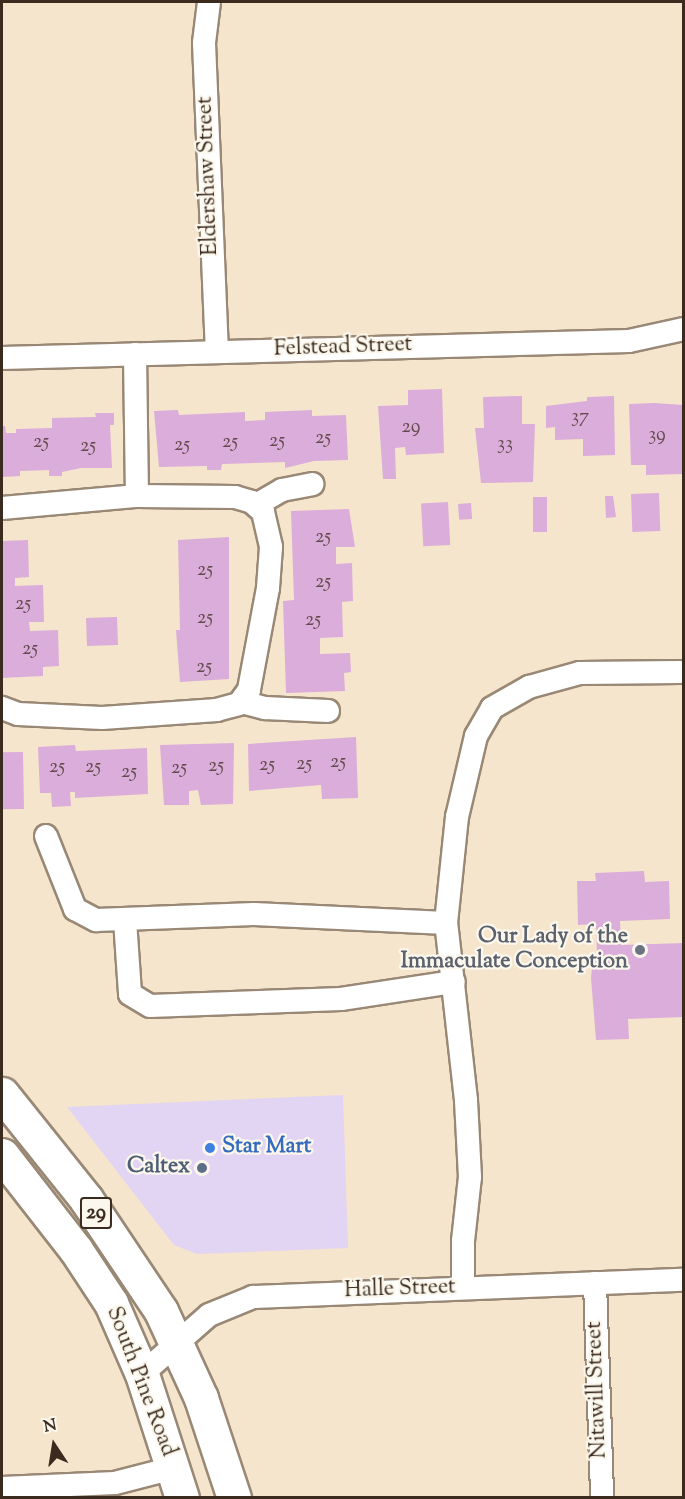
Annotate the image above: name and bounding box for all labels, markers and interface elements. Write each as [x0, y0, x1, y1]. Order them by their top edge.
street label: Eldershaw Street [193, 96, 225, 256]
street label: Felstead Street [273, 332, 413, 364]
house number: 37 [571, 405, 589, 429]
house number: 29 [401, 415, 421, 439]
house number: 39 [648, 423, 666, 447]
house number: 25 [315, 426, 331, 450]
house number: 25 [269, 429, 285, 453]
house number: 25 [33, 430, 49, 454]
house number: 25 [222, 430, 238, 454]
house number: 33 [497, 432, 513, 456]
house number: 25 [174, 433, 190, 457]
house number: 25 [80, 434, 96, 458]
house number: 25 [315, 525, 331, 549]
house number: 25 [197, 558, 213, 582]
house number: 25 [315, 570, 331, 594]
house number: 25 [15, 592, 31, 616]
house number: 25 [197, 606, 213, 630]
house number: 25 [305, 608, 321, 632]
house number: 25 [22, 637, 38, 661]
house number: 25 [196, 655, 212, 679]
house number: 25 [330, 750, 346, 774]
house number: 25 [296, 752, 312, 776]
house number: 25 [259, 753, 275, 777]
house number: 25 [208, 754, 224, 778]
house number: 25 [49, 755, 65, 779]
house number: 25 [85, 755, 101, 779]
house number: 25 [171, 756, 187, 780]
house number: 25 [121, 760, 137, 784]
place label: Our Lady of the Immaculate Conception [401, 924, 628, 975]
marker: Our Lady of the Immaculate Conception [633, 943, 647, 957]
place label: Star Mart [222, 1135, 311, 1161]
marker: Star Mart [203, 1141, 217, 1155]
place label: Caltex [127, 1155, 190, 1181]
marker: Caltex [195, 1161, 209, 1175]
road number: 29 [80, 1195, 112, 1231]
street label: Halle Street [344, 1275, 456, 1305]
street label: South Pine Road [99, 1303, 181, 1461]
street label: Nitawill Street [582, 1321, 614, 1459]
text: N [42, 1414, 59, 1439]
north arrow [24, 1415, 84, 1475]

